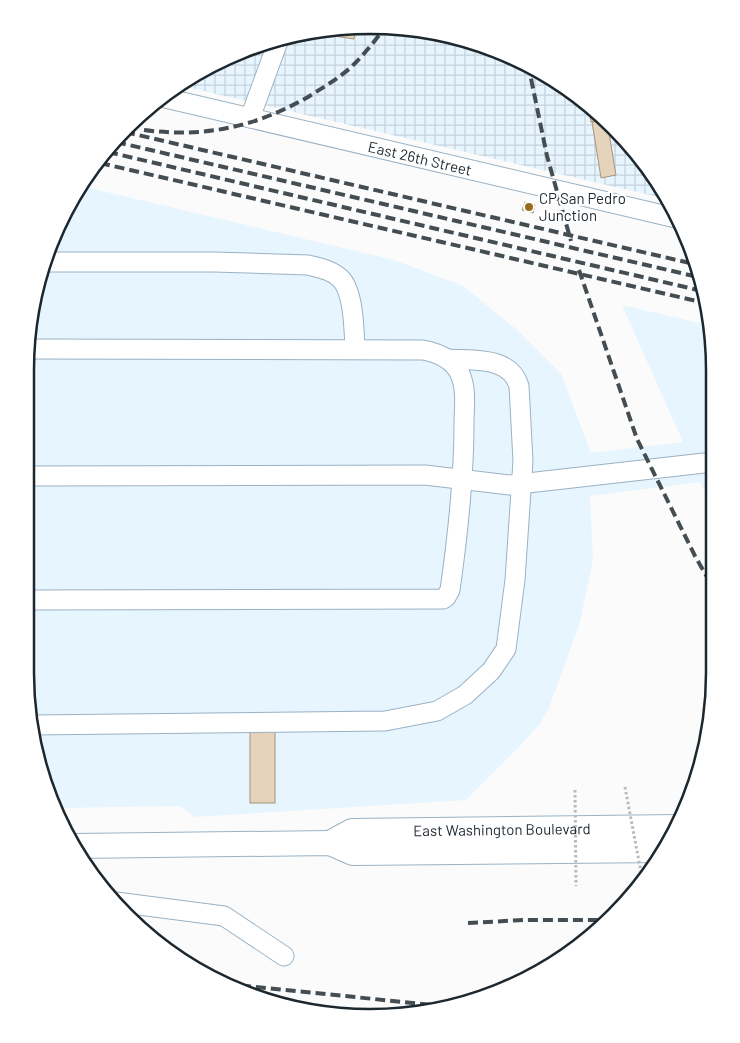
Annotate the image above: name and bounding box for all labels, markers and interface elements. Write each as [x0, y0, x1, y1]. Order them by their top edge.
street label: East 26th Street [366, 137, 473, 179]
place label: CP San Pedro Junction [539, 189, 626, 224]
marker: CP San Pedro Junction [523, 201, 535, 213]
street label: East Washington Boulevard [413, 819, 591, 839]

